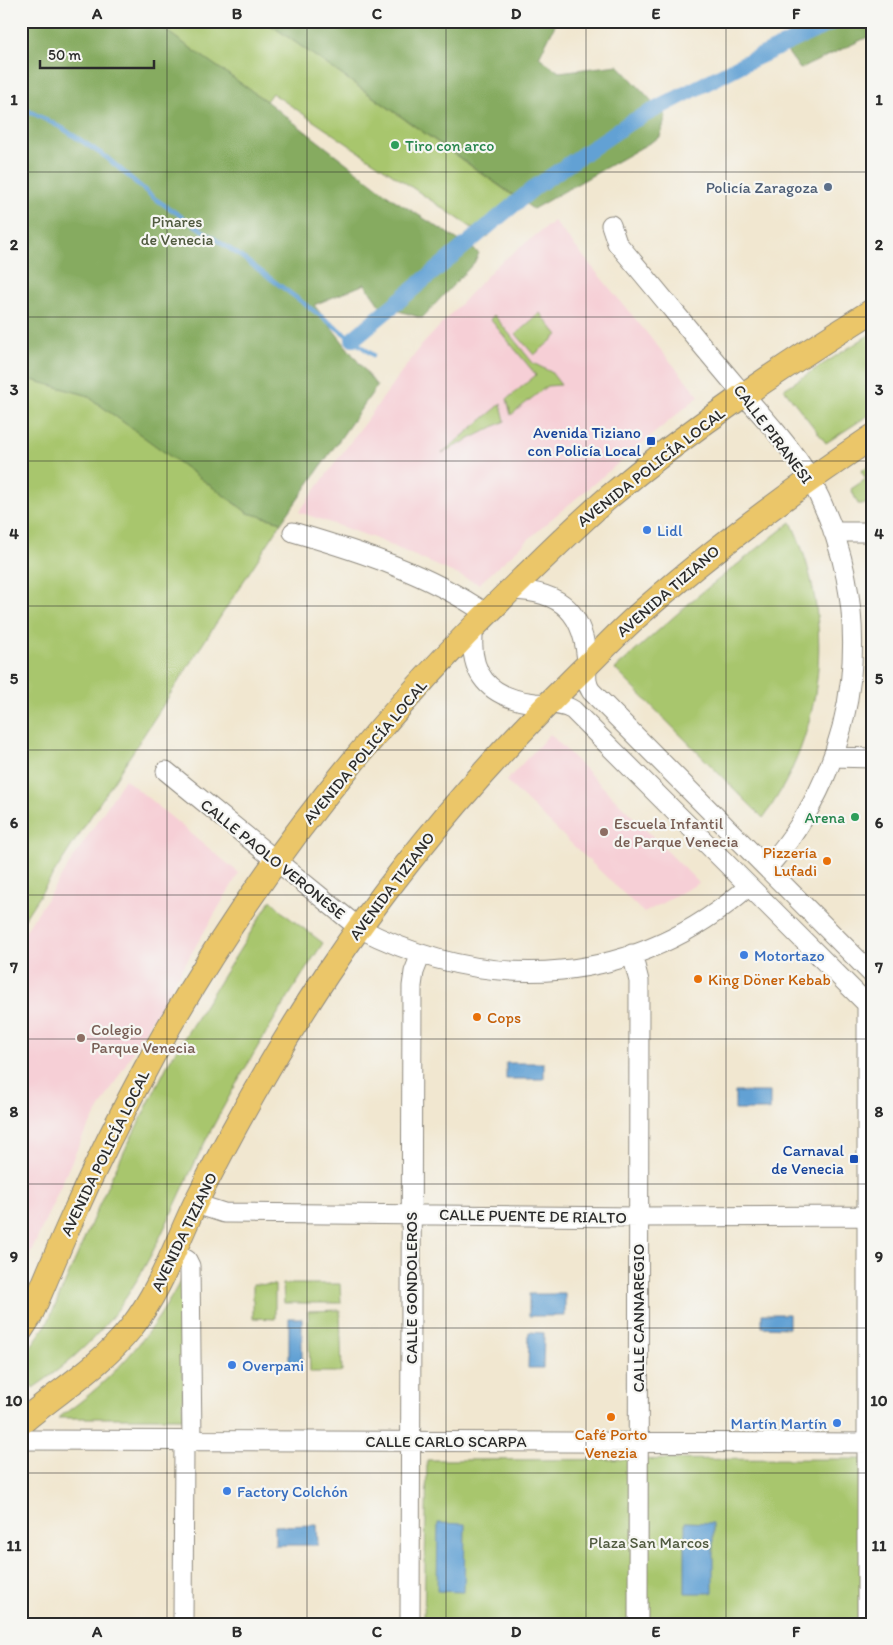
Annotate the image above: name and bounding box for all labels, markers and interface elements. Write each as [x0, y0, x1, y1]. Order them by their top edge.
text: A [91, 4, 103, 23]
text: B [232, 4, 243, 23]
text: C [372, 4, 383, 23]
text: D [511, 4, 522, 23]
text: E [652, 4, 661, 23]
text: F [792, 4, 801, 23]
scale bar [40, 38, 154, 70]
text: 50 m [48, 46, 81, 64]
text: 1 [10, 90, 18, 109]
text: 1 [875, 90, 883, 109]
place label: Tiro con arco [405, 136, 494, 155]
marker: Tiro con arco [389, 139, 401, 151]
place label: Policía Zaragoza [706, 178, 819, 197]
marker: Policía Zaragoza [822, 181, 834, 193]
park label: Pinares de Venecia [141, 212, 213, 249]
text: 2 [10, 235, 19, 254]
text: 2 [875, 235, 884, 254]
text: 3 [10, 380, 19, 399]
text: 3 [875, 380, 884, 399]
street label: CALLE PIRANESI [730, 381, 816, 487]
street label: AVENIDA POLICÍA LOCAL [573, 403, 729, 531]
place label: Avenida Tiziano con Policía Local [527, 423, 641, 460]
marker: Avenida Tiziano con Policía Local [645, 435, 657, 447]
place label: Lidl [657, 521, 683, 540]
text: 4 [9, 524, 19, 543]
marker: Lidl [641, 524, 653, 536]
text: 4 [874, 524, 884, 543]
street label: AVENIDA TIZIANO [613, 541, 723, 641]
text: 5 [10, 669, 19, 688]
text: 5 [875, 669, 884, 688]
street label: AVENIDA POLICÍA LOCAL [299, 676, 431, 828]
street label: CALLE PAOLO VERONESE [197, 795, 349, 923]
place label: Arena [804, 808, 845, 827]
marker: Arena [849, 811, 861, 823]
text: 6 [10, 813, 19, 832]
text: 6 [875, 813, 884, 832]
place label: Escuela Infantil de Parque Venecia [614, 814, 738, 851]
marker: Escuela Infantil de Parque Venecia [598, 826, 610, 838]
street label: AVENIDA TIZIANO [345, 828, 439, 944]
place label: Pizzería Lufadi [763, 843, 818, 880]
marker: Pizzería Lufadi [821, 855, 833, 867]
place label: Motortazo [754, 946, 825, 965]
marker: Motortazo [738, 949, 750, 961]
text: 7 [9, 958, 18, 977]
text: 7 [874, 958, 883, 977]
place label: King Döner Kebab [708, 970, 831, 989]
marker: King Döner Kebab [692, 973, 704, 985]
place label: Cops [487, 1008, 521, 1027]
marker: Cops [471, 1011, 483, 1023]
place label: Colegio Parque Venecia [91, 1020, 196, 1057]
marker: Colegio Parque Venecia [75, 1032, 87, 1044]
street label: AVENIDA POLICÍA LOCAL [57, 1067, 153, 1239]
text: 8 [10, 1102, 19, 1121]
text: 8 [875, 1102, 884, 1121]
place label: Carnaval de Venecia [771, 1141, 844, 1178]
marker: Carnaval de Venecia [848, 1153, 860, 1165]
street label: AVENIDA TIZIANO [147, 1169, 221, 1295]
street label: CALLE PUENTE DE RIALTO [439, 1205, 627, 1227]
street label: CALLE GONDOLEROS [402, 1212, 421, 1364]
street label: CALLE CANNAREGIO [629, 1244, 648, 1392]
text: 9 [10, 1247, 18, 1266]
text: 9 [875, 1247, 883, 1266]
place label: Overpani [242, 1356, 304, 1375]
marker: Overpani [226, 1359, 238, 1371]
text: 10 [5, 1391, 23, 1410]
text: 10 [870, 1391, 888, 1410]
marker: Café Porto Venezia [605, 1411, 617, 1423]
place label: Martín Martín [731, 1414, 827, 1433]
marker: Martín Martín [831, 1417, 843, 1429]
place label: Café Porto Venezia [575, 1425, 647, 1462]
street label: CALLE CARLO SCARPA [365, 1432, 527, 1451]
place label: Factory Colchón [237, 1482, 348, 1501]
marker: Factory Colchón [221, 1485, 233, 1497]
park label: Plaza San Marcos [589, 1533, 709, 1552]
text: 11 [7, 1536, 22, 1555]
text: 11 [872, 1536, 887, 1555]
text: A [91, 1622, 103, 1641]
text: B [232, 1622, 243, 1641]
text: C [372, 1622, 383, 1641]
text: D [511, 1622, 522, 1641]
text: E [652, 1622, 661, 1641]
text: F [792, 1622, 801, 1641]

